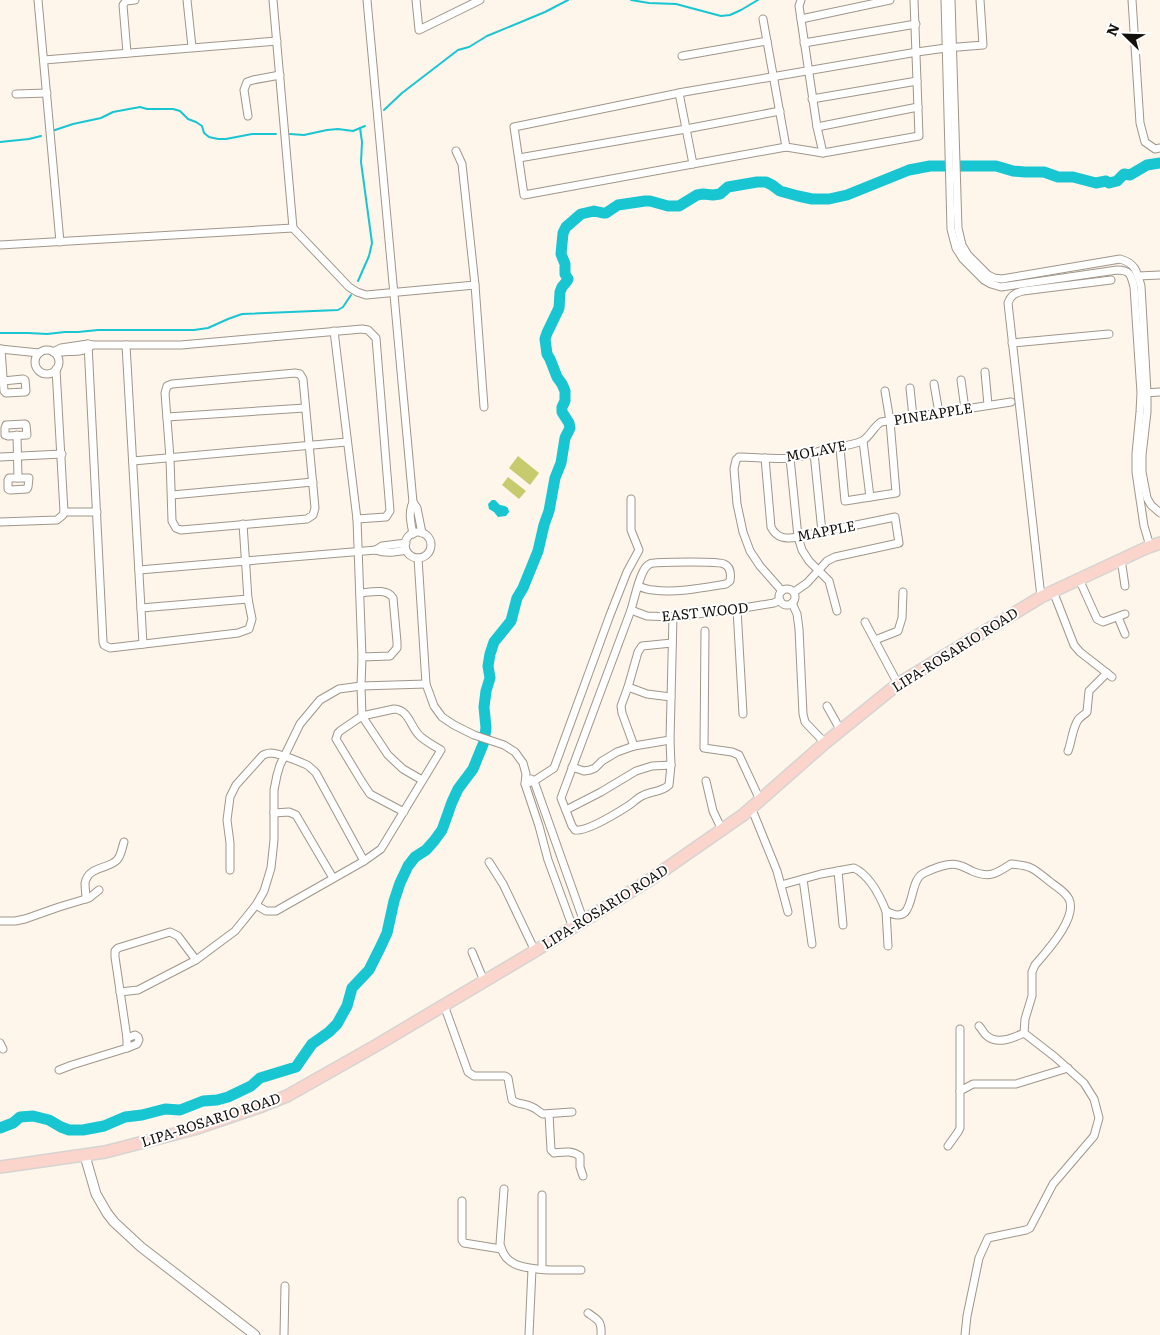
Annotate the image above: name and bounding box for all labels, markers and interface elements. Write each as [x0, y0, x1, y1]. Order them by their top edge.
north arrow [1100, 10, 1150, 60]
text: N [1101, 20, 1124, 39]
street label: PINEAPPLE [892, 397, 974, 429]
street label: MOLAVE [784, 434, 848, 466]
street label: MAPPLE [795, 515, 857, 545]
street label: EAST WOOD [660, 596, 750, 626]
street label: LIPA-ROSARIO ROAD [887, 602, 1022, 696]
street label: LIPA-ROSARIO ROAD [537, 859, 672, 953]
street label: LIPA-ROSARIO ROAD [138, 1087, 283, 1151]

